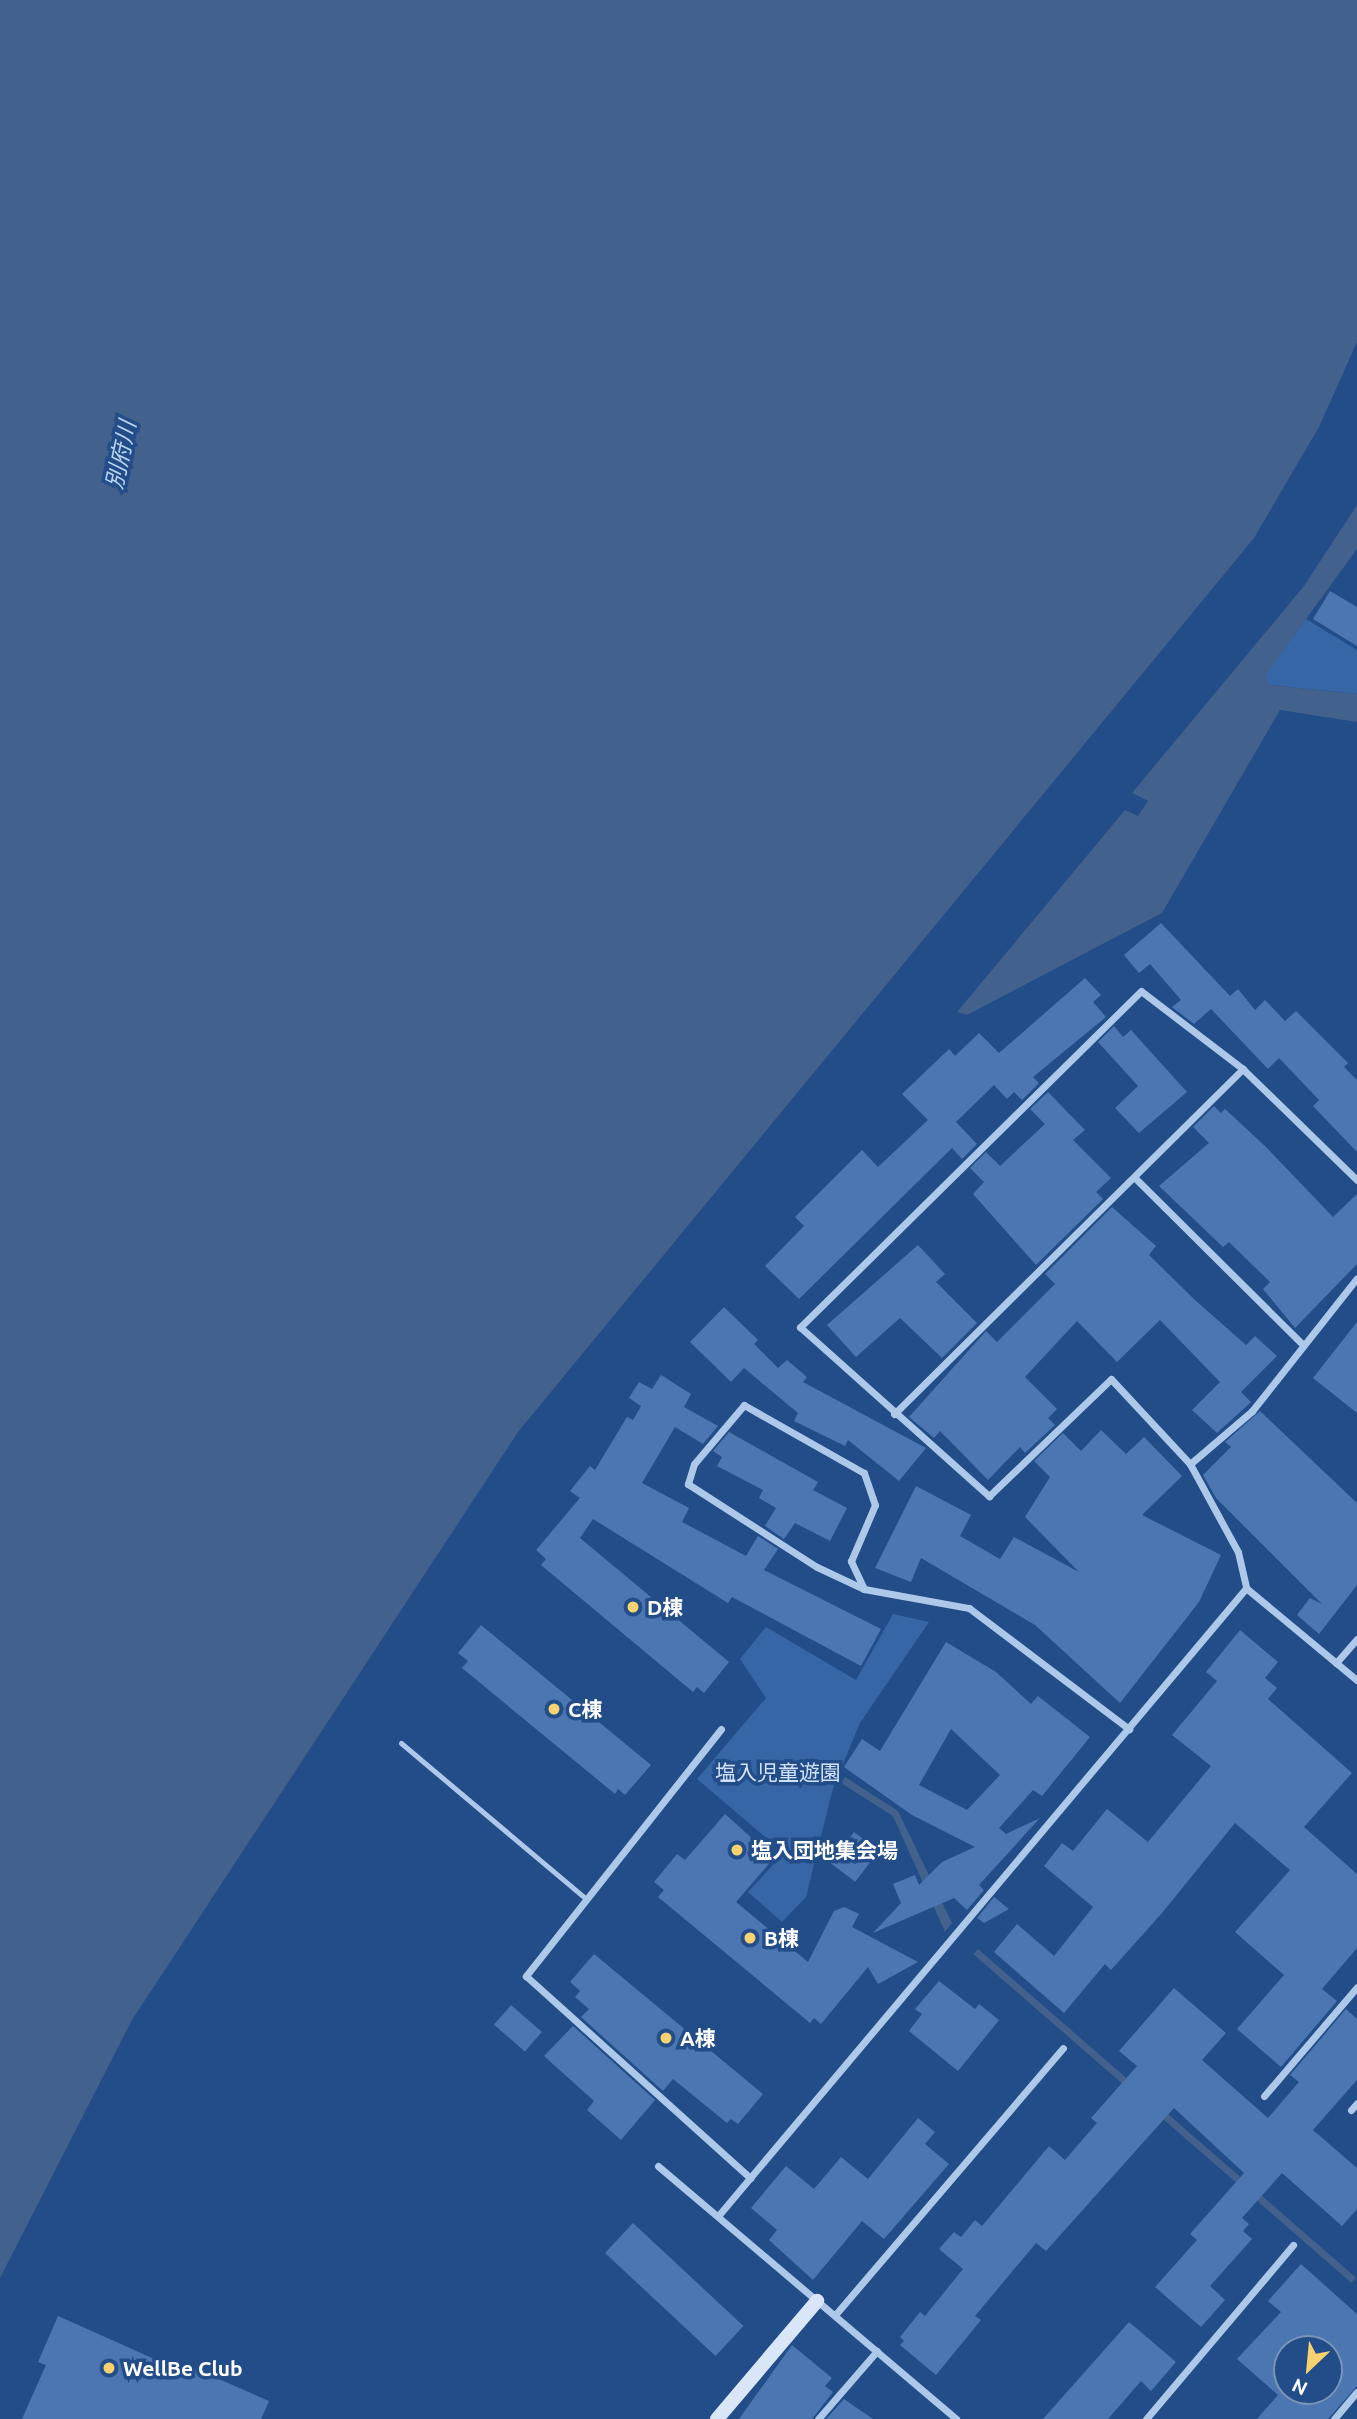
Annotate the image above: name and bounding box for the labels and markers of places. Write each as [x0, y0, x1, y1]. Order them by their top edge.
place label: D棟 [647, 1594, 683, 1620]
marker: D棟 [625, 1599, 641, 1615]
place label: C棟 [568, 1696, 602, 1722]
marker: C棟 [546, 1701, 562, 1717]
place label: 塩入団地集会場 [751, 1837, 898, 1863]
marker: 塩入団地集会場 [729, 1842, 745, 1858]
place label: B棟 [764, 1925, 799, 1951]
marker: B棟 [742, 1930, 758, 1946]
place label: A棟 [680, 2025, 716, 2051]
marker: A棟 [658, 2030, 674, 2046]
place label: WellBe Club [123, 2355, 243, 2381]
marker: WellBe Club [101, 2360, 117, 2376]

